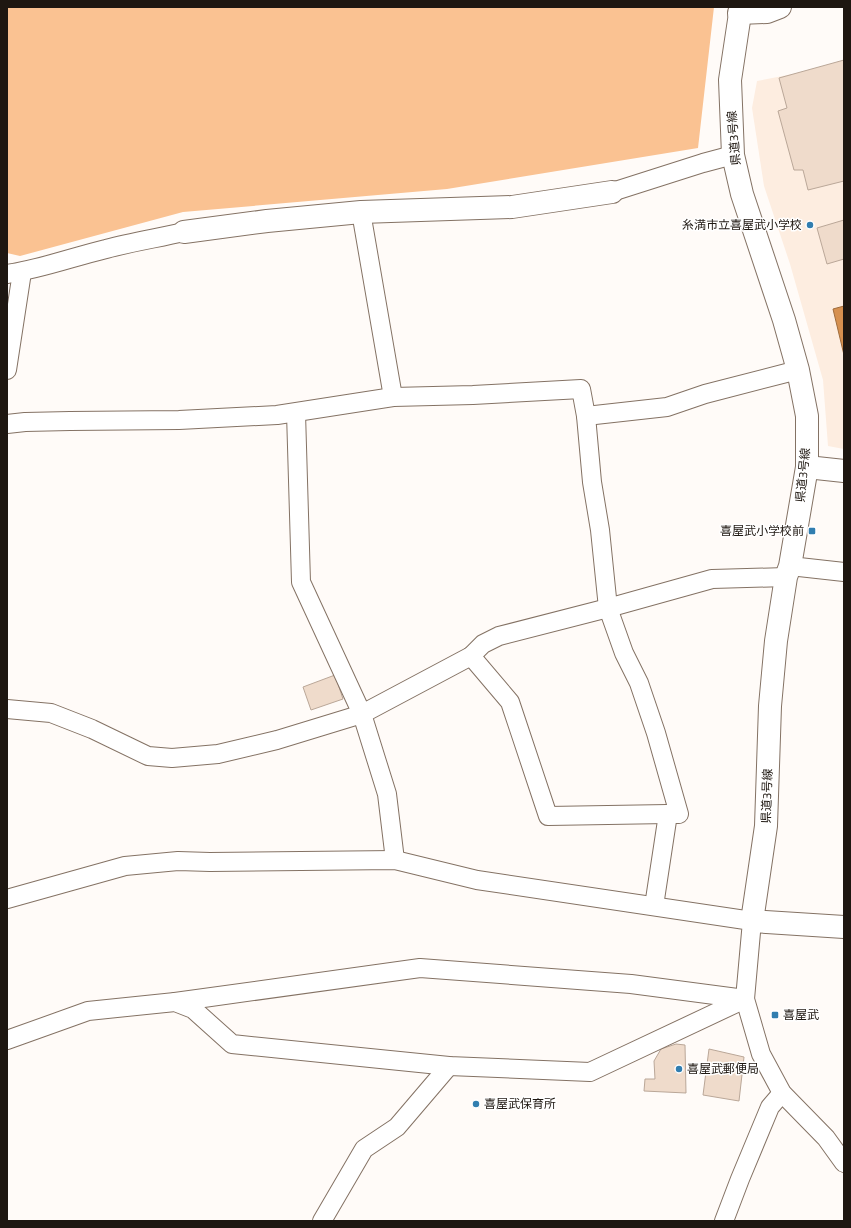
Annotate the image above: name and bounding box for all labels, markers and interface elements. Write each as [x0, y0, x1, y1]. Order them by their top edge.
street label: 県道3号線 [722, 110, 745, 166]
place label: 糸満市立喜屋武小学校 [682, 215, 802, 234]
marker: 糸満市立喜屋武小学校 [805, 220, 815, 230]
street label: 県道3号線 [790, 447, 815, 503]
place label: 喜屋武小学校前 [720, 521, 804, 540]
marker: 喜屋武小学校前 [807, 526, 817, 536]
street label: 県道3号線 [756, 768, 777, 824]
place label: 喜屋武 [783, 1005, 819, 1024]
marker: 喜屋武 [770, 1010, 780, 1020]
place label: 喜屋武郵便局 [687, 1059, 759, 1078]
marker: 喜屋武郵便局 [674, 1064, 684, 1074]
place label: 喜屋武保育所 [484, 1094, 556, 1113]
marker: 喜屋武保育所 [471, 1099, 481, 1109]

